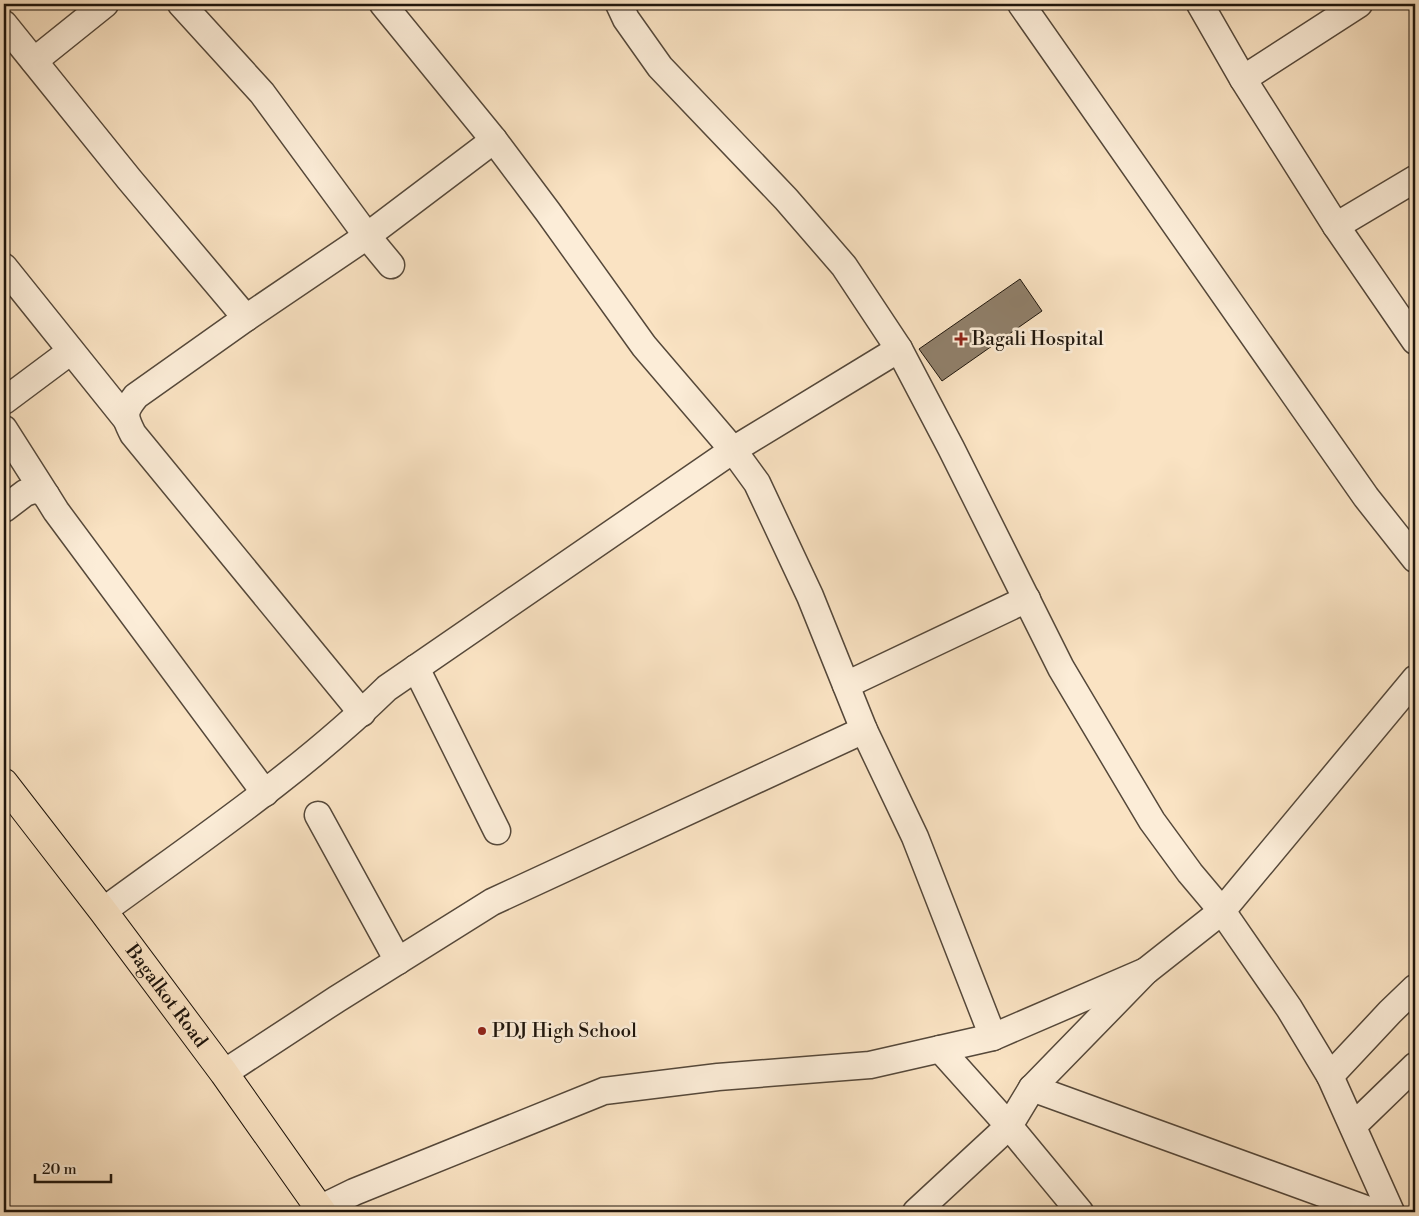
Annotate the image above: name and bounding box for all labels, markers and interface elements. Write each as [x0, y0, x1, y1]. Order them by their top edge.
place label: Bagali Hospital [971, 327, 1104, 351]
marker: Bagali Hospital [954, 332, 968, 346]
street label: Bagalkot Road [120, 939, 213, 1053]
place label: PDJ High School [492, 1019, 637, 1043]
marker: PDJ High School [476, 1025, 488, 1037]
scale bar [35, 1151, 111, 1183]
text: 20 m [42, 1160, 77, 1179]

